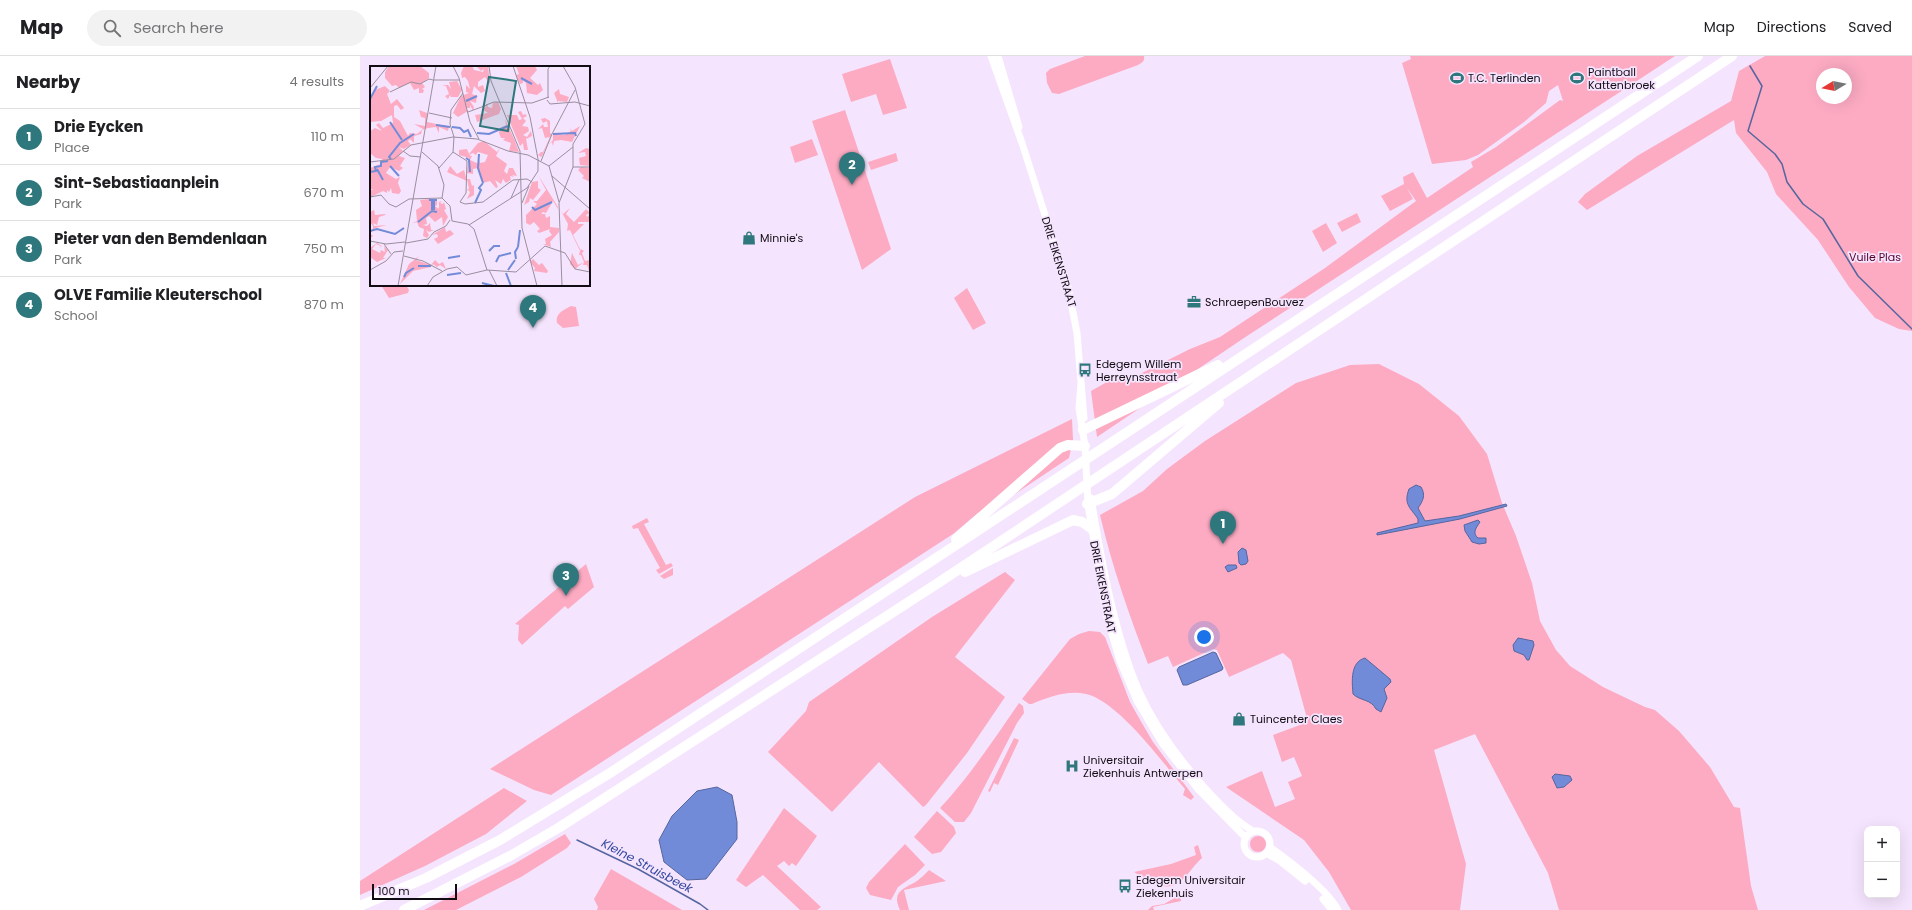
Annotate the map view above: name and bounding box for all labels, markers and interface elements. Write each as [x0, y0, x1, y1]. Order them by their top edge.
search box [87, 10, 367, 46]
text: Map [20, 14, 63, 41]
icon: search [101, 17, 123, 39]
text: Search here [133, 17, 224, 38]
text: Map [1704, 17, 1735, 37]
text: Directions [1757, 17, 1826, 37]
text: Saved [1848, 17, 1892, 37]
place label: Paintball Kattenbroek [1588, 64, 1655, 93]
inset map [370, 66, 590, 286]
north arrow [1816, 68, 1852, 104]
text: Nearby [16, 70, 80, 94]
sports icon: T.C. Terlinden [1449, 70, 1465, 86]
place label: T.C. Terlinden [1468, 70, 1541, 86]
sports icon: Paintball Kattenbroek [1569, 70, 1585, 86]
text: 4 results [290, 72, 344, 91]
text: Drie Eycken [54, 116, 143, 137]
text: 1 [27, 127, 31, 146]
text: 110 m [311, 127, 344, 146]
text: Place [54, 138, 89, 157]
pin: 2 [839, 152, 865, 185]
text: Sint-Sebastiaanplein [54, 172, 219, 193]
text: 2 [25, 183, 33, 202]
text: 670 m [304, 183, 344, 202]
text: Park [54, 194, 82, 213]
street label: DRIE EIKENSTRAAT [1038, 215, 1080, 309]
text: Pieter van den Bemdenlaan [54, 228, 267, 249]
shop icon: Minnie's [741, 230, 757, 246]
place label: Minnie's [760, 230, 804, 246]
text: 3 [25, 239, 33, 258]
text: 750 m [304, 239, 344, 258]
park label: Vuile Plas [1849, 249, 1901, 265]
text: Park [54, 250, 82, 269]
text: OLVE Familie Kleuterschool [54, 284, 262, 305]
office icon: SchraepenBouvez [1186, 294, 1202, 310]
place label: SchraepenBouvez [1205, 294, 1304, 310]
text: 4 [25, 295, 33, 314]
text: 870 m [304, 295, 344, 314]
pin: 4 [520, 295, 546, 328]
text: School [54, 306, 98, 325]
place label: Edegem Willem Herreynsstraat [1096, 356, 1181, 385]
bus stop icon: Edegem Willem Herreynsstraat [1077, 362, 1093, 378]
pin: 1 [1210, 511, 1236, 544]
street label: DRIE EIKENSTRAAT [1086, 539, 1120, 635]
pin: 3 [553, 563, 579, 596]
your location [1194, 627, 1214, 647]
shop icon: Tuincenter Claes [1231, 711, 1247, 727]
place label: Tuincenter Claes [1250, 711, 1343, 727]
place label: Universitair Ziekenhuis Antwerpen [1083, 752, 1203, 781]
hospital icon: Universitair Ziekenhuis Antwerpen [1064, 758, 1080, 774]
map controls [1864, 826, 1900, 898]
button: + [1864, 826, 1900, 862]
water label: Kleine Struisbeek [599, 834, 697, 897]
button: − [1864, 862, 1900, 898]
place label: Edegem Universitair Ziekenhuis [1136, 872, 1245, 901]
bus stop icon: Edegem Universitair Ziekenhuis [1117, 878, 1133, 894]
scale bar [372, 882, 457, 901]
text: 100 m [378, 883, 410, 899]

